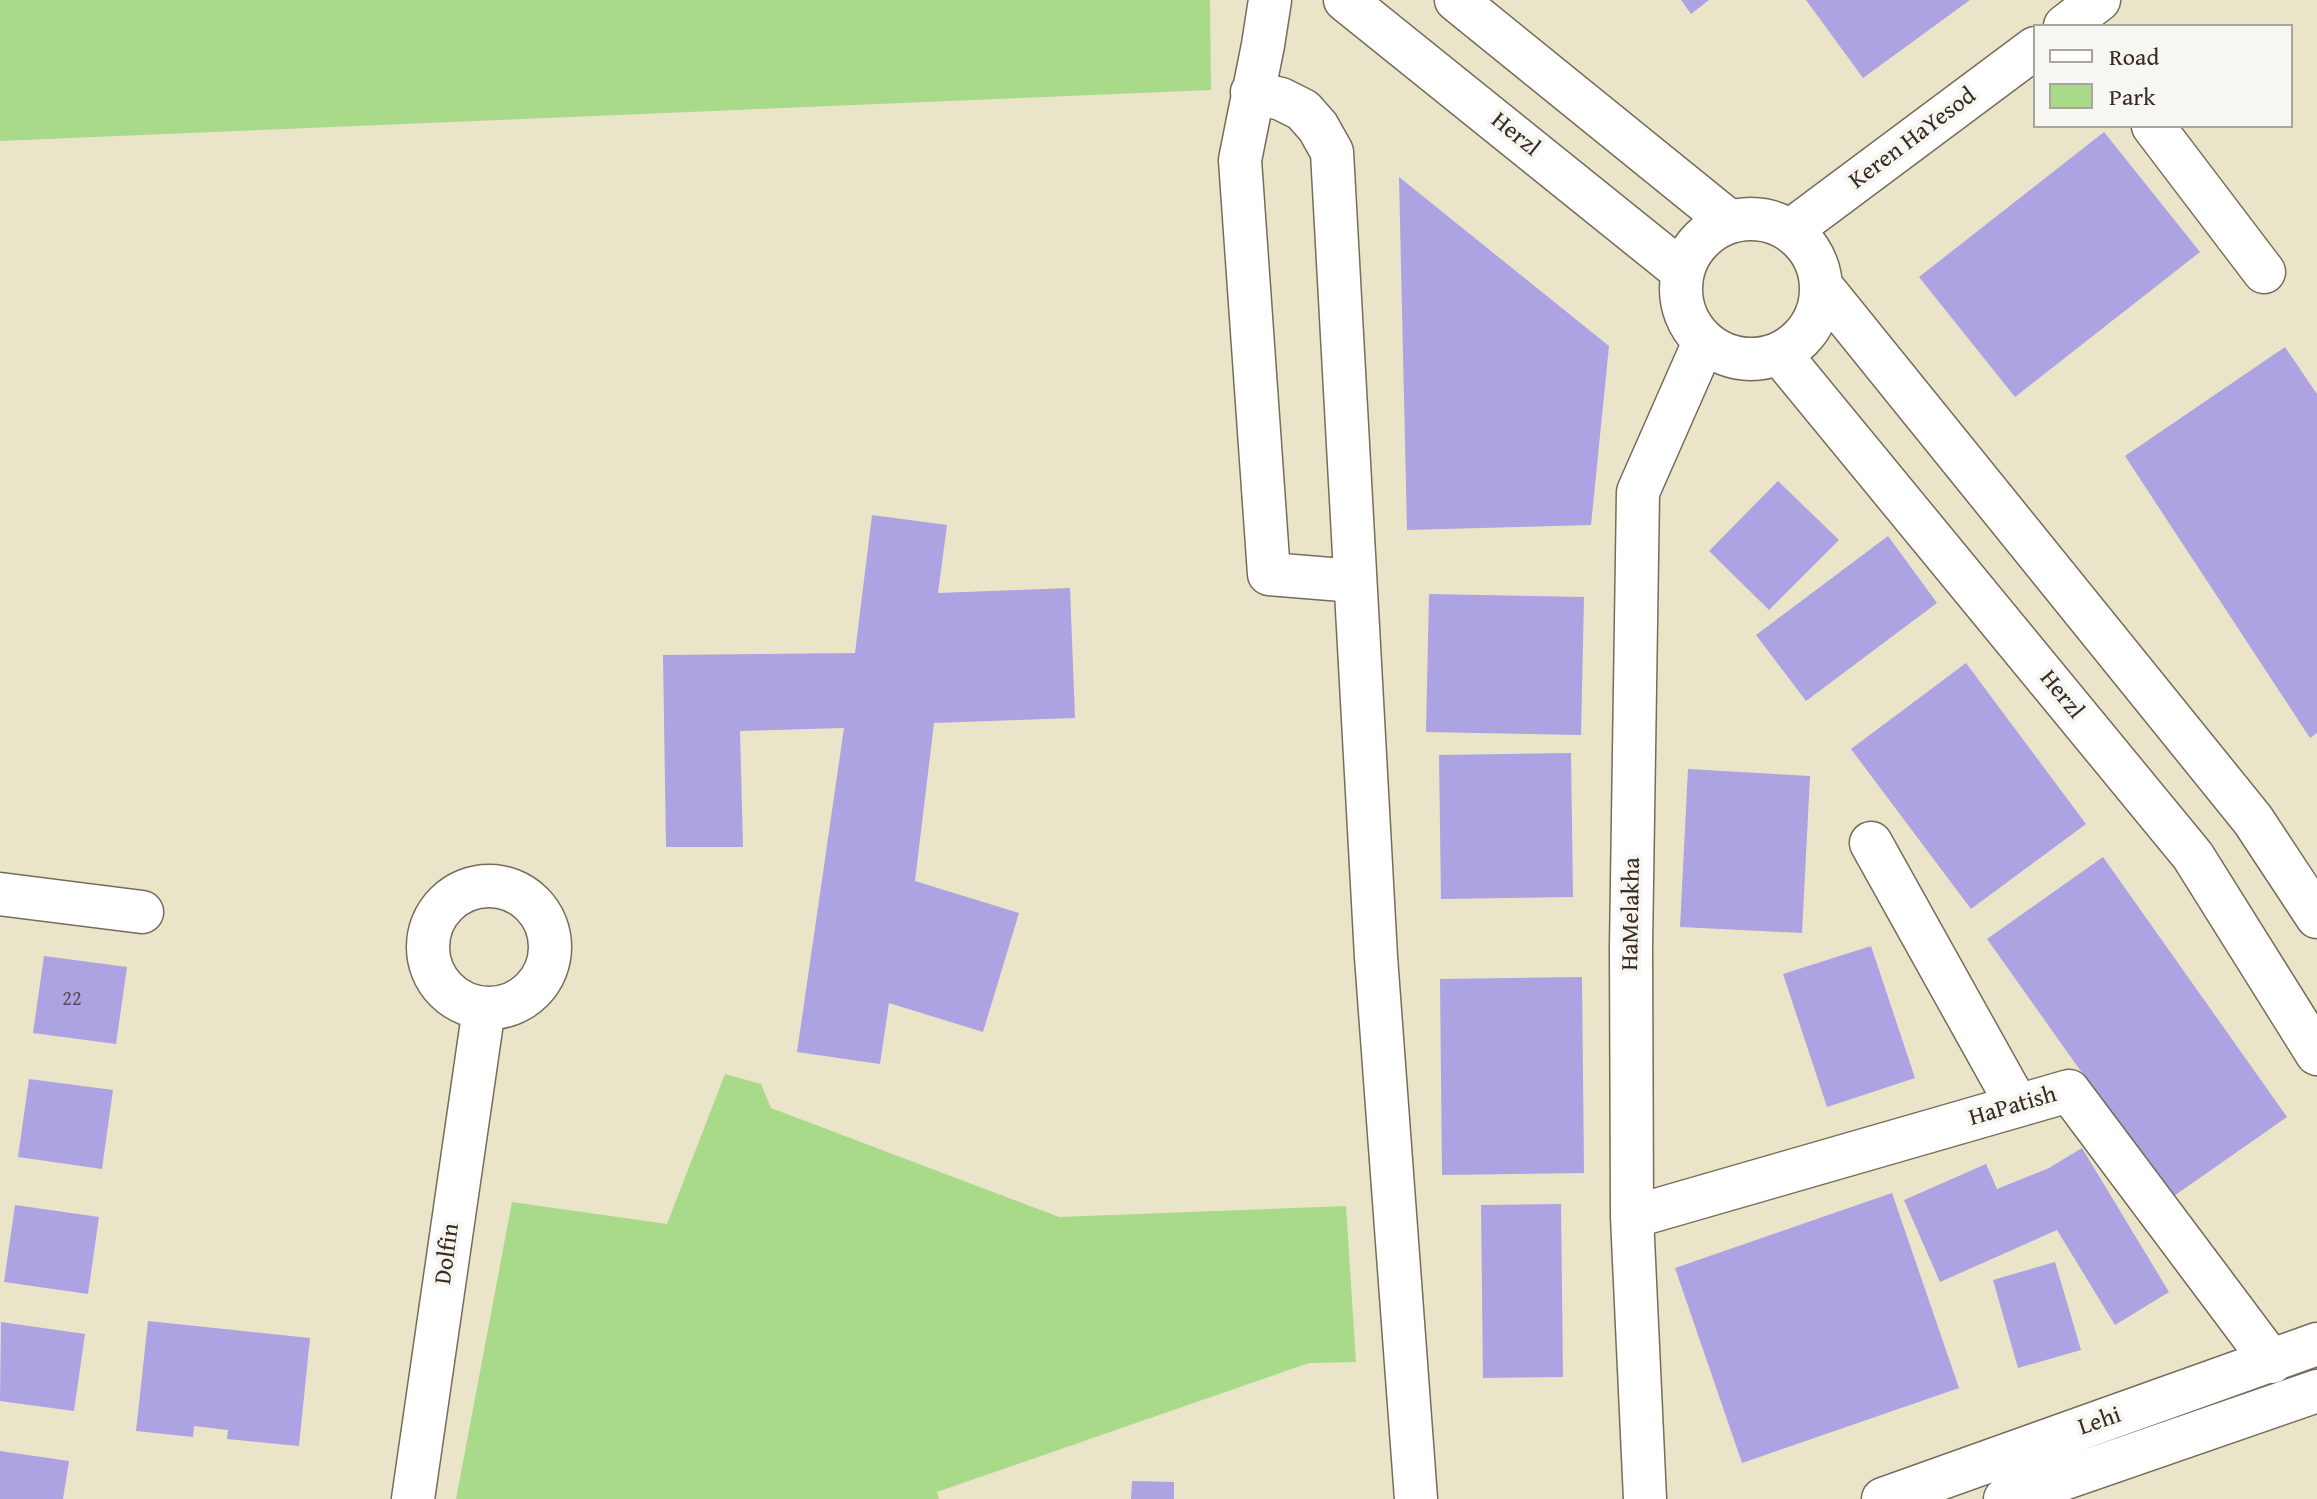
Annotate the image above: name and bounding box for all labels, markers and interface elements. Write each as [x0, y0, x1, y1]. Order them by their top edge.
legend [2033, 24, 2293, 128]
text: Road [2109, 39, 2159, 74]
text: Park [2109, 79, 2155, 114]
street label: Keren HaYesod [1844, 82, 1982, 196]
street label: Herzl [1485, 107, 1545, 163]
street label: Herzl [2033, 665, 2089, 725]
street label: HaMelakha [1617, 857, 1647, 971]
house number: 22 [62, 988, 82, 1012]
street label: HaPatish [1966, 1081, 2060, 1133]
street label: Dolfin [429, 1222, 467, 1286]
street label: Lehi [2075, 1401, 2125, 1443]

